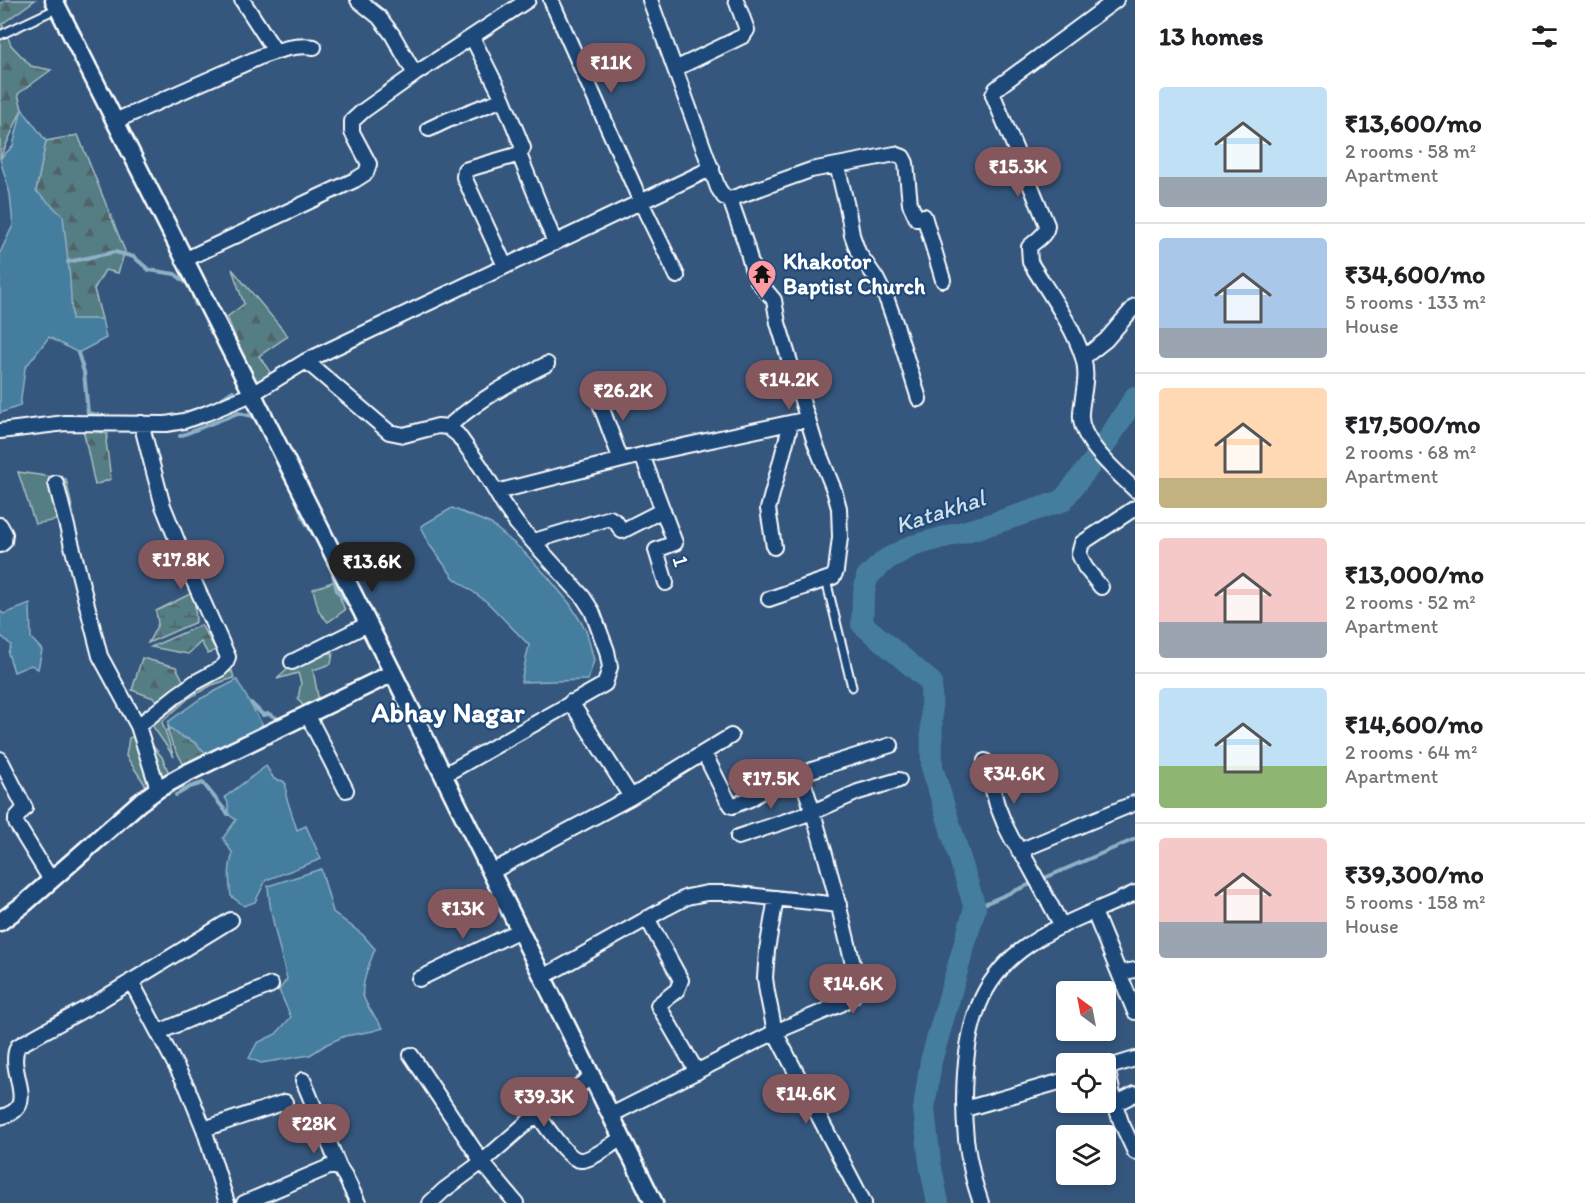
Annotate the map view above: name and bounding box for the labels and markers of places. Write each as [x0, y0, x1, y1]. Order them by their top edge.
pin: ₹11K [575, 43, 647, 94]
pin: ₹15.3K [969, 147, 1067, 198]
place label: Khakotor Baptist Church [783, 248, 926, 300]
temple icon: Khakotor Baptist Church [746, 258, 778, 300]
pin: ₹14.2K [740, 360, 838, 411]
pin: ₹26.2K [574, 371, 672, 422]
pin: ₹17.8K [132, 540, 230, 591]
pin: ₹13.6K [323, 542, 421, 593]
pin: ₹34.6K [965, 754, 1063, 805]
pin: ₹17.5K [722, 759, 820, 810]
pin: ₹13K [427, 889, 499, 940]
pin: ₹14.6K [804, 964, 902, 1015]
pin: ₹14.6K [757, 1074, 855, 1125]
pin: ₹39.3K [495, 1077, 593, 1128]
pin: ₹28K [278, 1104, 350, 1155]

